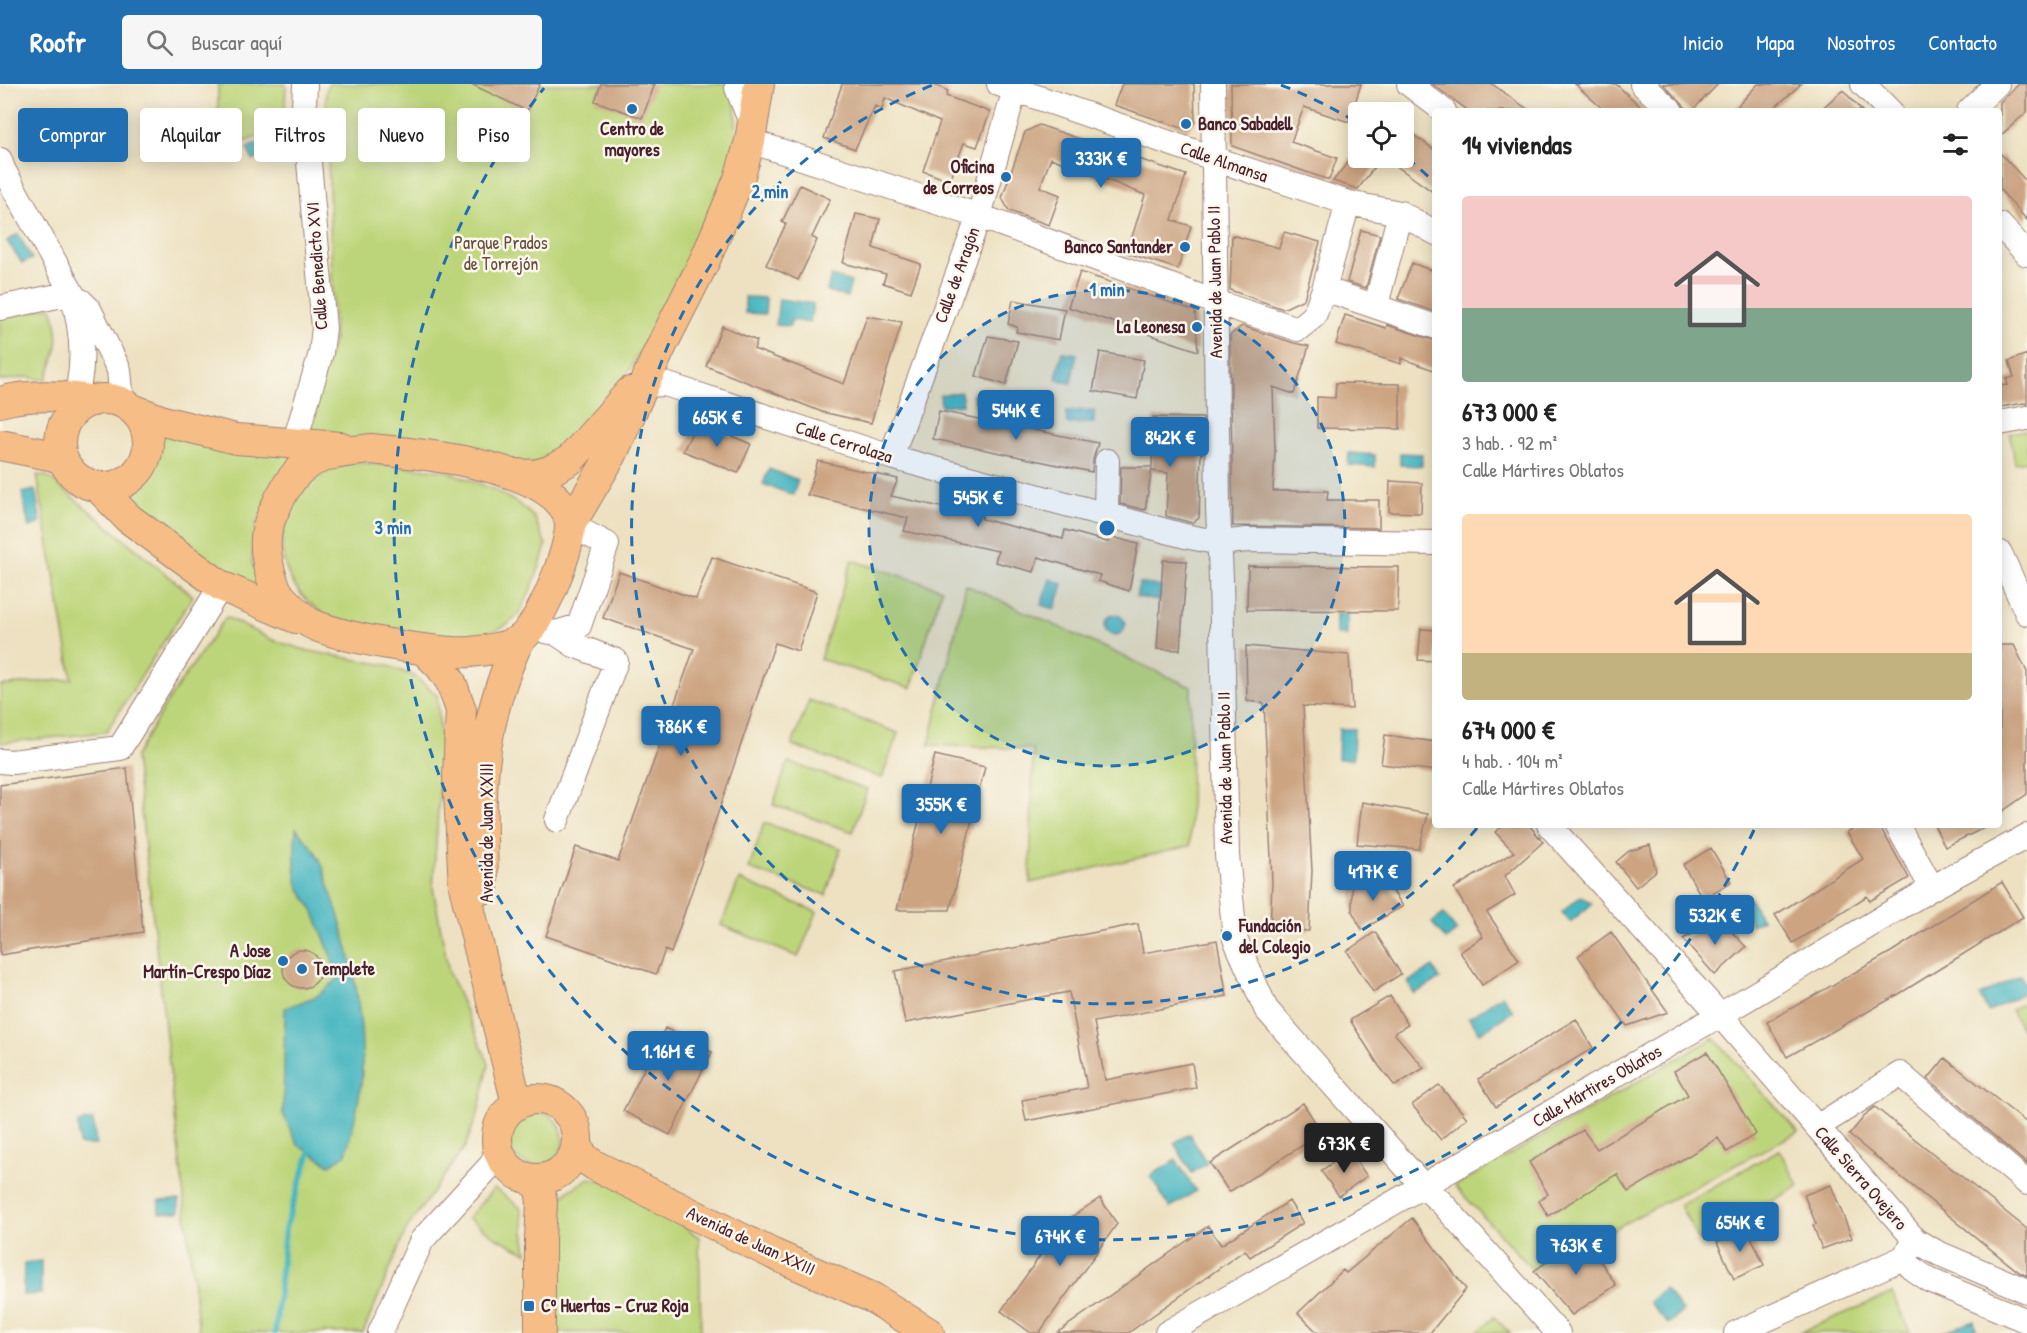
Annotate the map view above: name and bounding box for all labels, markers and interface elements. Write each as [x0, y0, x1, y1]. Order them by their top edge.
search box [122, 15, 542, 69]
text: Roofr [30, 23, 86, 61]
icon: search [143, 26, 176, 59]
text: Buscar aquí [191, 27, 283, 57]
text: Inicio [1683, 28, 1723, 57]
text: Mapa [1756, 28, 1794, 57]
text: Nosotros [1827, 28, 1895, 57]
text: Contacto [1928, 28, 1997, 57]
marker: Centro de mayores [625, 102, 639, 116]
map controls [1348, 102, 1414, 168]
button: locate [1348, 102, 1414, 168]
chip: Comprar [18, 108, 128, 162]
chip: Alquilar [140, 108, 242, 162]
chip: Filtros [254, 108, 346, 162]
chip: Nuevo [358, 108, 445, 162]
chip: Piso [457, 108, 530, 162]
place label: Banco Sabadell [1198, 111, 1294, 136]
place label: Centro de mayores [600, 116, 665, 163]
marker: Banco Sabadell [1179, 117, 1193, 131]
text: 14 viviendas [1462, 127, 1572, 162]
icon: filters [1939, 128, 1972, 161]
street label: Calle Almansa [1177, 135, 1271, 188]
pin: 333K € [1052, 138, 1150, 189]
text: 333K € [1075, 144, 1127, 171]
place label: Oficina de Correos [923, 154, 995, 200]
marker: Oficina de Correos [999, 170, 1013, 184]
text: 2 min [752, 179, 788, 204]
street label: Calle Benedicto XVI [300, 201, 333, 331]
street label: Avenida de Juan Pablo II [1201, 205, 1228, 359]
street label: Calle de Aragón [928, 223, 985, 326]
park label: Parque Prados de Torrejón [454, 230, 548, 276]
place label: Banco Santander [1064, 234, 1173, 259]
icon: home [1663, 235, 1771, 343]
marker: Banco Santander [1178, 240, 1192, 254]
text: 1 min [1089, 277, 1125, 302]
place label: La Leonesa [1117, 314, 1186, 339]
marker: La Leonesa [1190, 320, 1204, 334]
pin: 544K € [967, 390, 1065, 441]
text: 673 000 € [1462, 394, 1556, 429]
text: 544K € [992, 396, 1040, 423]
pin: 665K € [668, 397, 766, 448]
text: 665K € [692, 403, 742, 430]
street label: Calle Cerrolaza [792, 414, 896, 469]
pin: 842K € [1121, 417, 1219, 468]
text: 842K € [1145, 423, 1195, 450]
text: 3 hab. · 92 m² [1462, 429, 1557, 456]
text: Calle Mártires Oblatos [1462, 456, 1624, 483]
pin: 545K € [929, 477, 1027, 528]
text: 545K € [953, 483, 1003, 510]
text: 3 min [375, 515, 411, 540]
centre of rings [1097, 518, 1117, 538]
icon: home [1663, 553, 1771, 661]
street label: Avenida de Juan Pablo II [1211, 691, 1238, 845]
pin: 786K € [632, 706, 730, 757]
text: 786K € [655, 712, 707, 739]
text: 674 000 € [1462, 712, 1554, 747]
text: 4 hab. · 104 m² [1462, 747, 1563, 774]
street label: Avenida de Juan XXIII [474, 763, 499, 903]
text: Calle Mártires Oblatos [1462, 774, 1624, 801]
pin: 355K € [892, 784, 990, 835]
text: 355K € [916, 790, 966, 817]
pin: 417K € [1324, 851, 1422, 902]
text: 417K € [1348, 857, 1398, 884]
pin: 532K € [1666, 895, 1764, 946]
text: 532K € [1689, 901, 1741, 928]
place label: Fundación del Colegio [1238, 913, 1311, 960]
marker: Fundación del Colegio [1220, 929, 1234, 943]
place label: A Jose Martín-Crespo Díaz [143, 938, 272, 985]
marker: A Jose Martín-Crespo Díaz [276, 954, 290, 968]
place label: Templete [313, 956, 376, 982]
marker: Templete [295, 962, 309, 976]
pin: 1.16M € [613, 1031, 723, 1082]
text: 1.16M € [642, 1037, 694, 1064]
street label: Calle Mártires Oblatos [1527, 1038, 1666, 1133]
street label: Calle Sierra Ovejero [1809, 1120, 1914, 1235]
pin: 673K € [1295, 1123, 1393, 1174]
text: 673K € [1318, 1129, 1370, 1156]
street label: Avenida de Juan XXIII [683, 1200, 820, 1281]
pin: 654K € [1691, 1202, 1789, 1253]
text: 654K € [1716, 1208, 1764, 1235]
pin: 674K € [1011, 1216, 1109, 1267]
text: 674K € [1035, 1222, 1085, 1249]
pin: 763K € [1527, 1225, 1625, 1276]
text: 763K € [1550, 1231, 1602, 1258]
place label: Cº Huertas - Cruz Roja [541, 1293, 689, 1318]
marker: Cº Huertas - Cruz Roja [522, 1299, 536, 1313]

